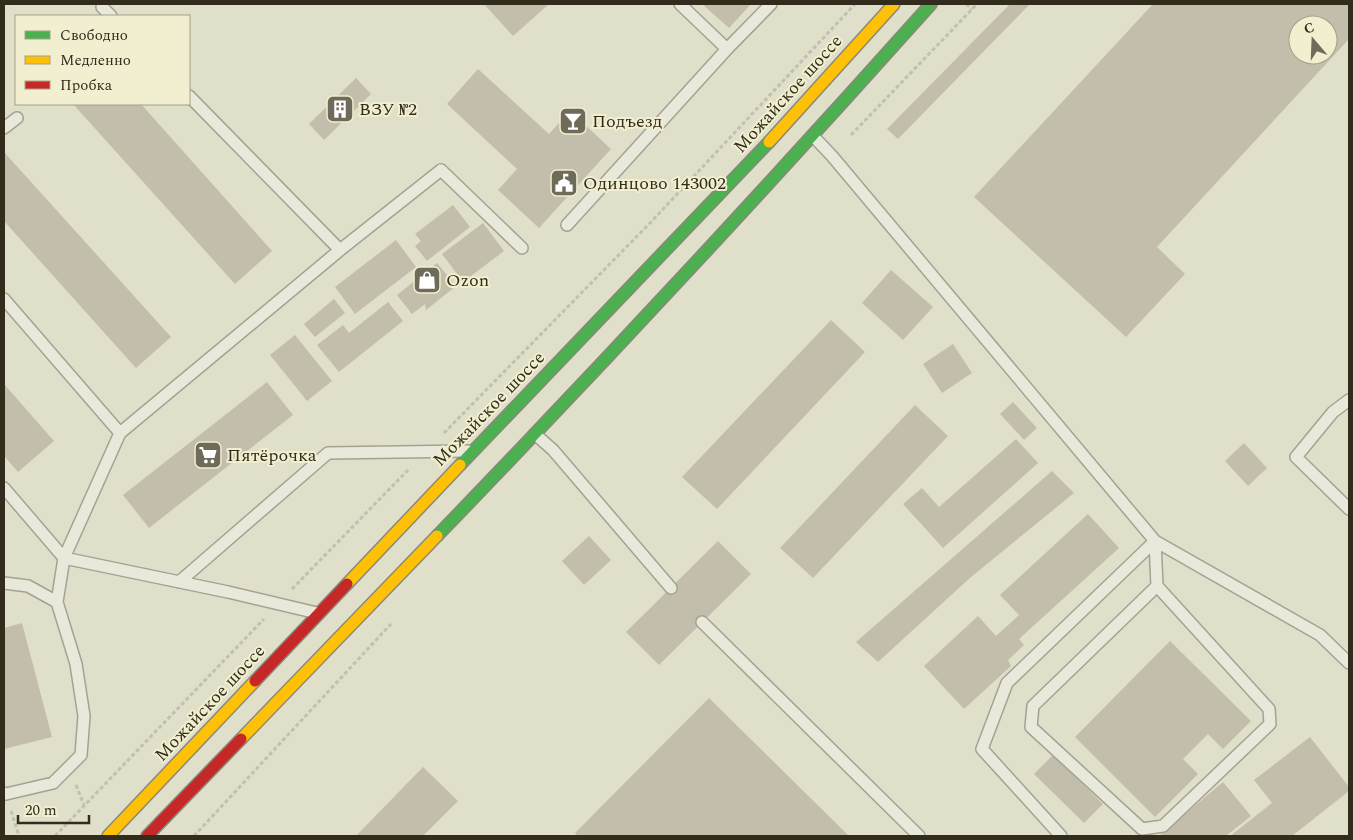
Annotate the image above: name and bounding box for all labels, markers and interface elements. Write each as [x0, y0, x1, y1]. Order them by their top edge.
legend [15, 15, 190, 105]
north arrow [1288, 15, 1338, 65]
text: С [1301, 17, 1317, 40]
text: Свободно [60, 24, 128, 47]
street label: Можайское шоссе [727, 29, 849, 159]
text: Медленно [60, 49, 131, 72]
text: Пробка [60, 74, 113, 97]
building icon: ВЗУ №2 [325, 94, 355, 124]
place label: ВЗУ №2 [359, 96, 417, 123]
bar icon: Подъезд [558, 106, 588, 136]
place label: Подъезд [592, 108, 662, 135]
public building icon: Одинцово 143002 [549, 168, 579, 198]
place label: Одинцово 143002 [583, 170, 726, 197]
shop icon: Ozon [412, 265, 442, 295]
place label: Ozon [446, 267, 489, 294]
street label: Можайское шоссе [427, 345, 551, 473]
supermarket icon: Пятёрочка [193, 440, 223, 470]
place label: Пятёрочка [227, 442, 317, 469]
street label: Можайское шоссе [148, 638, 272, 768]
scale bar [18, 792, 89, 824]
text: 20 m [25, 799, 57, 822]

